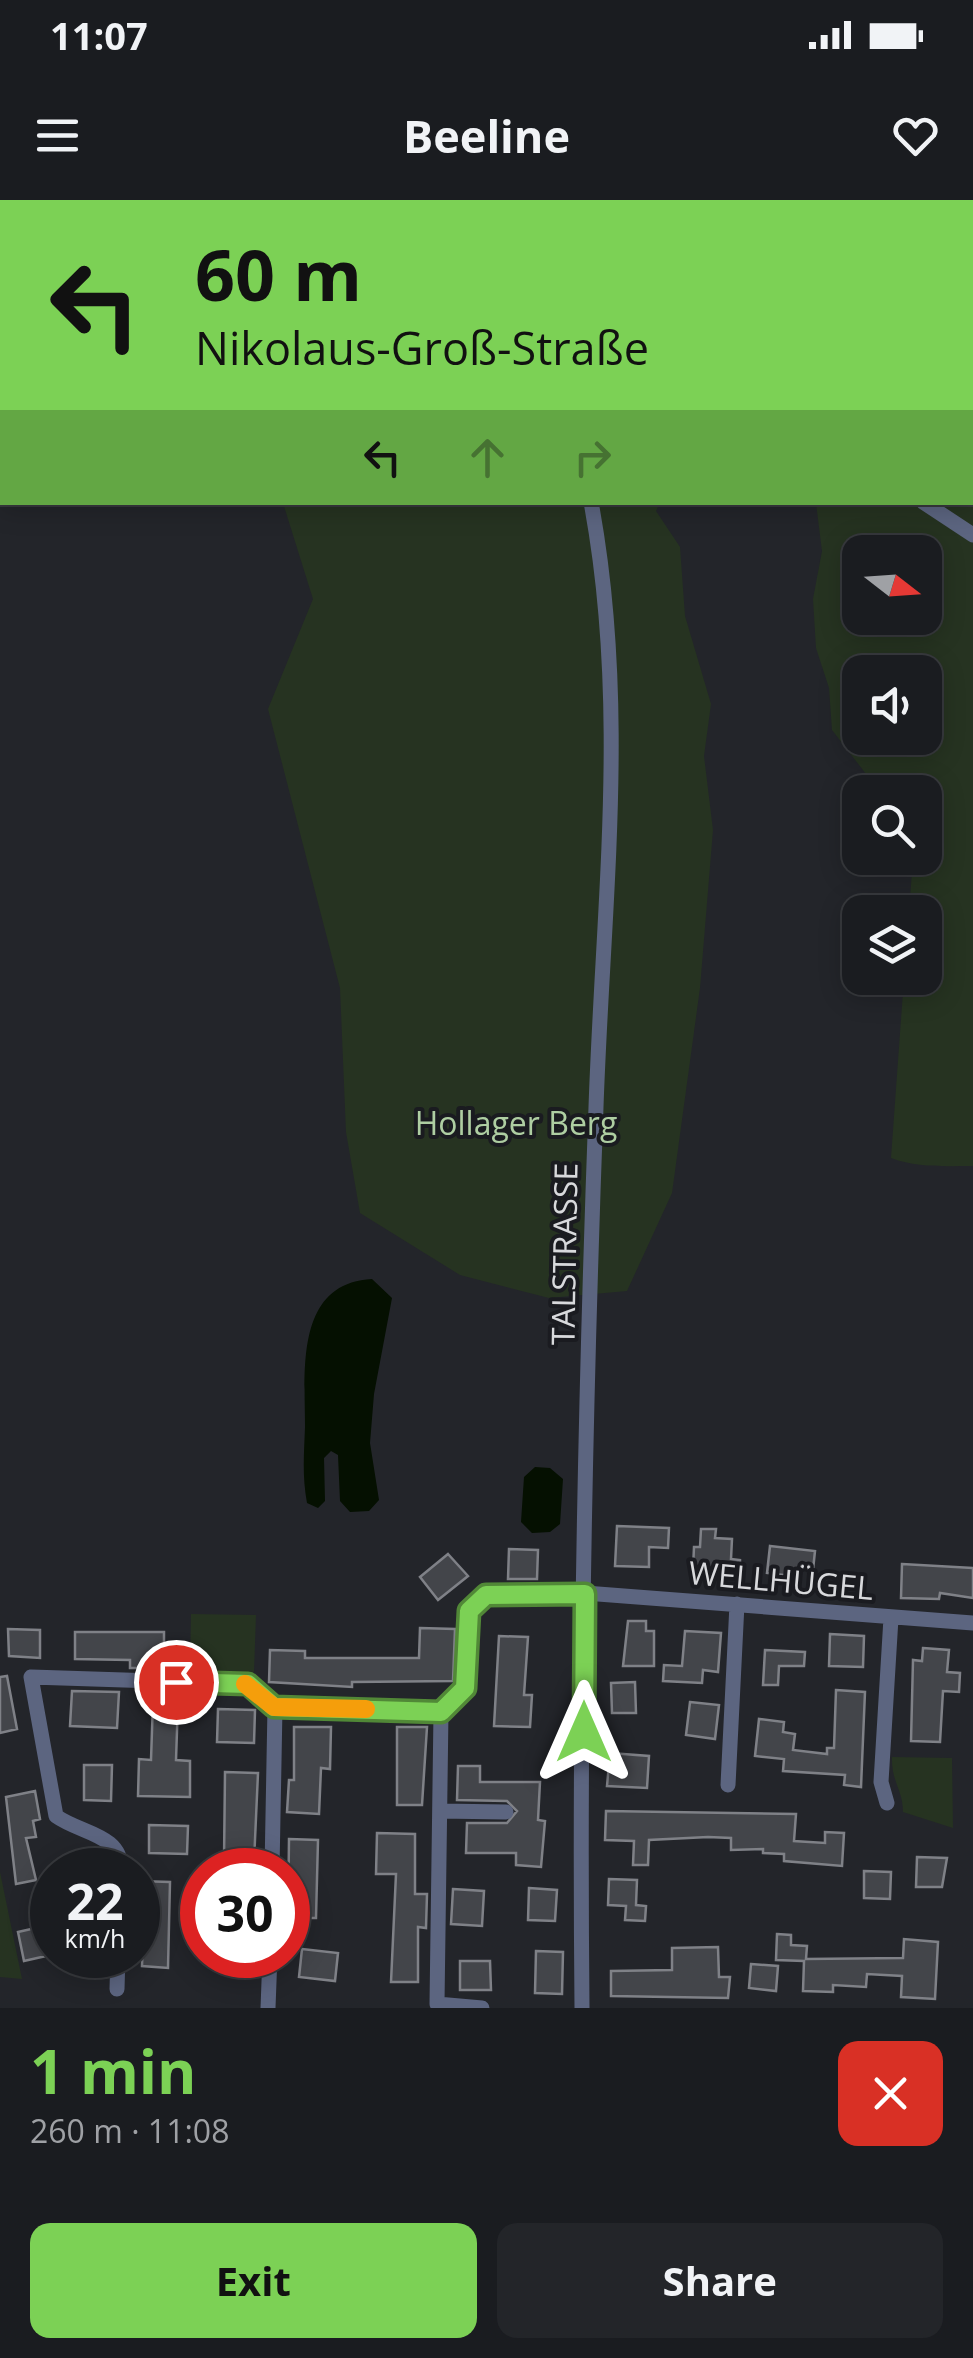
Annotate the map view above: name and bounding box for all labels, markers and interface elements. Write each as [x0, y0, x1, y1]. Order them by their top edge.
text: 11:07 [50, 9, 148, 61]
text: Beeline [403, 105, 570, 166]
icon: menu [30, 108, 85, 163]
icon: heart [888, 108, 943, 163]
text: 60 m [195, 226, 362, 322]
icon: left [30, 240, 160, 370]
text: Nikolaus-Groß-Straße [195, 317, 649, 378]
icon: left [355, 430, 410, 485]
icon: ahead [460, 430, 515, 485]
icon: right [565, 430, 620, 485]
north arrow [842, 535, 942, 635]
map controls [842, 535, 942, 995]
button: sound [842, 655, 942, 755]
button: search [842, 775, 942, 875]
button: layers [842, 895, 942, 995]
park label: Hollager Berg [415, 1101, 617, 1144]
street label: TALSTRASSE [540, 1162, 587, 1346]
street label: WELLHÜGEL [687, 1550, 875, 1609]
pin [134, 1640, 219, 1725]
icon: arrive [149, 1655, 204, 1710]
position arrow [532, 1680, 636, 1784]
speed limit sign: 30 [180, 1848, 310, 1978]
text: 22 [66, 1867, 124, 1935]
text: km/h [65, 1921, 125, 1955]
text: 1 min [30, 2030, 197, 2112]
button: close [838, 2041, 943, 2146]
text: 260 m · 11:08 [30, 2109, 229, 2152]
button: Exit [30, 2223, 477, 2338]
button: Share [497, 2223, 943, 2338]

